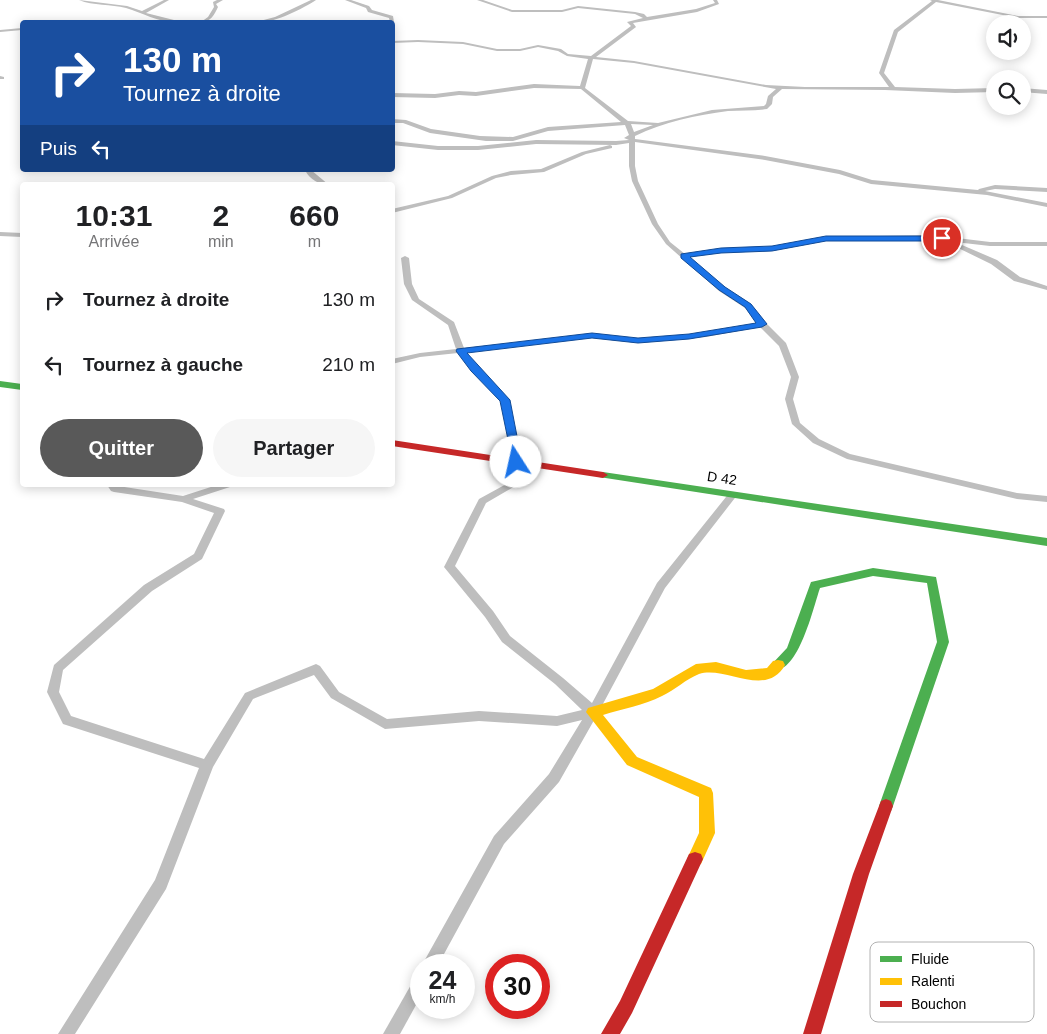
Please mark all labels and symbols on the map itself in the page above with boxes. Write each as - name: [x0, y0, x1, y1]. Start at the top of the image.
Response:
- pin: [921, 217, 963, 259]
- position arrow: [489, 435, 541, 487]
- street label: D 42: [706, 468, 738, 488]
- legend: [870, 942, 1034, 1022]
- text: Fluide: [911, 951, 949, 967]
- speed limit sign: 30: [485, 954, 550, 1019]
- text: Ralenti: [911, 973, 955, 989]
- text: Bouchon: [911, 996, 966, 1012]

